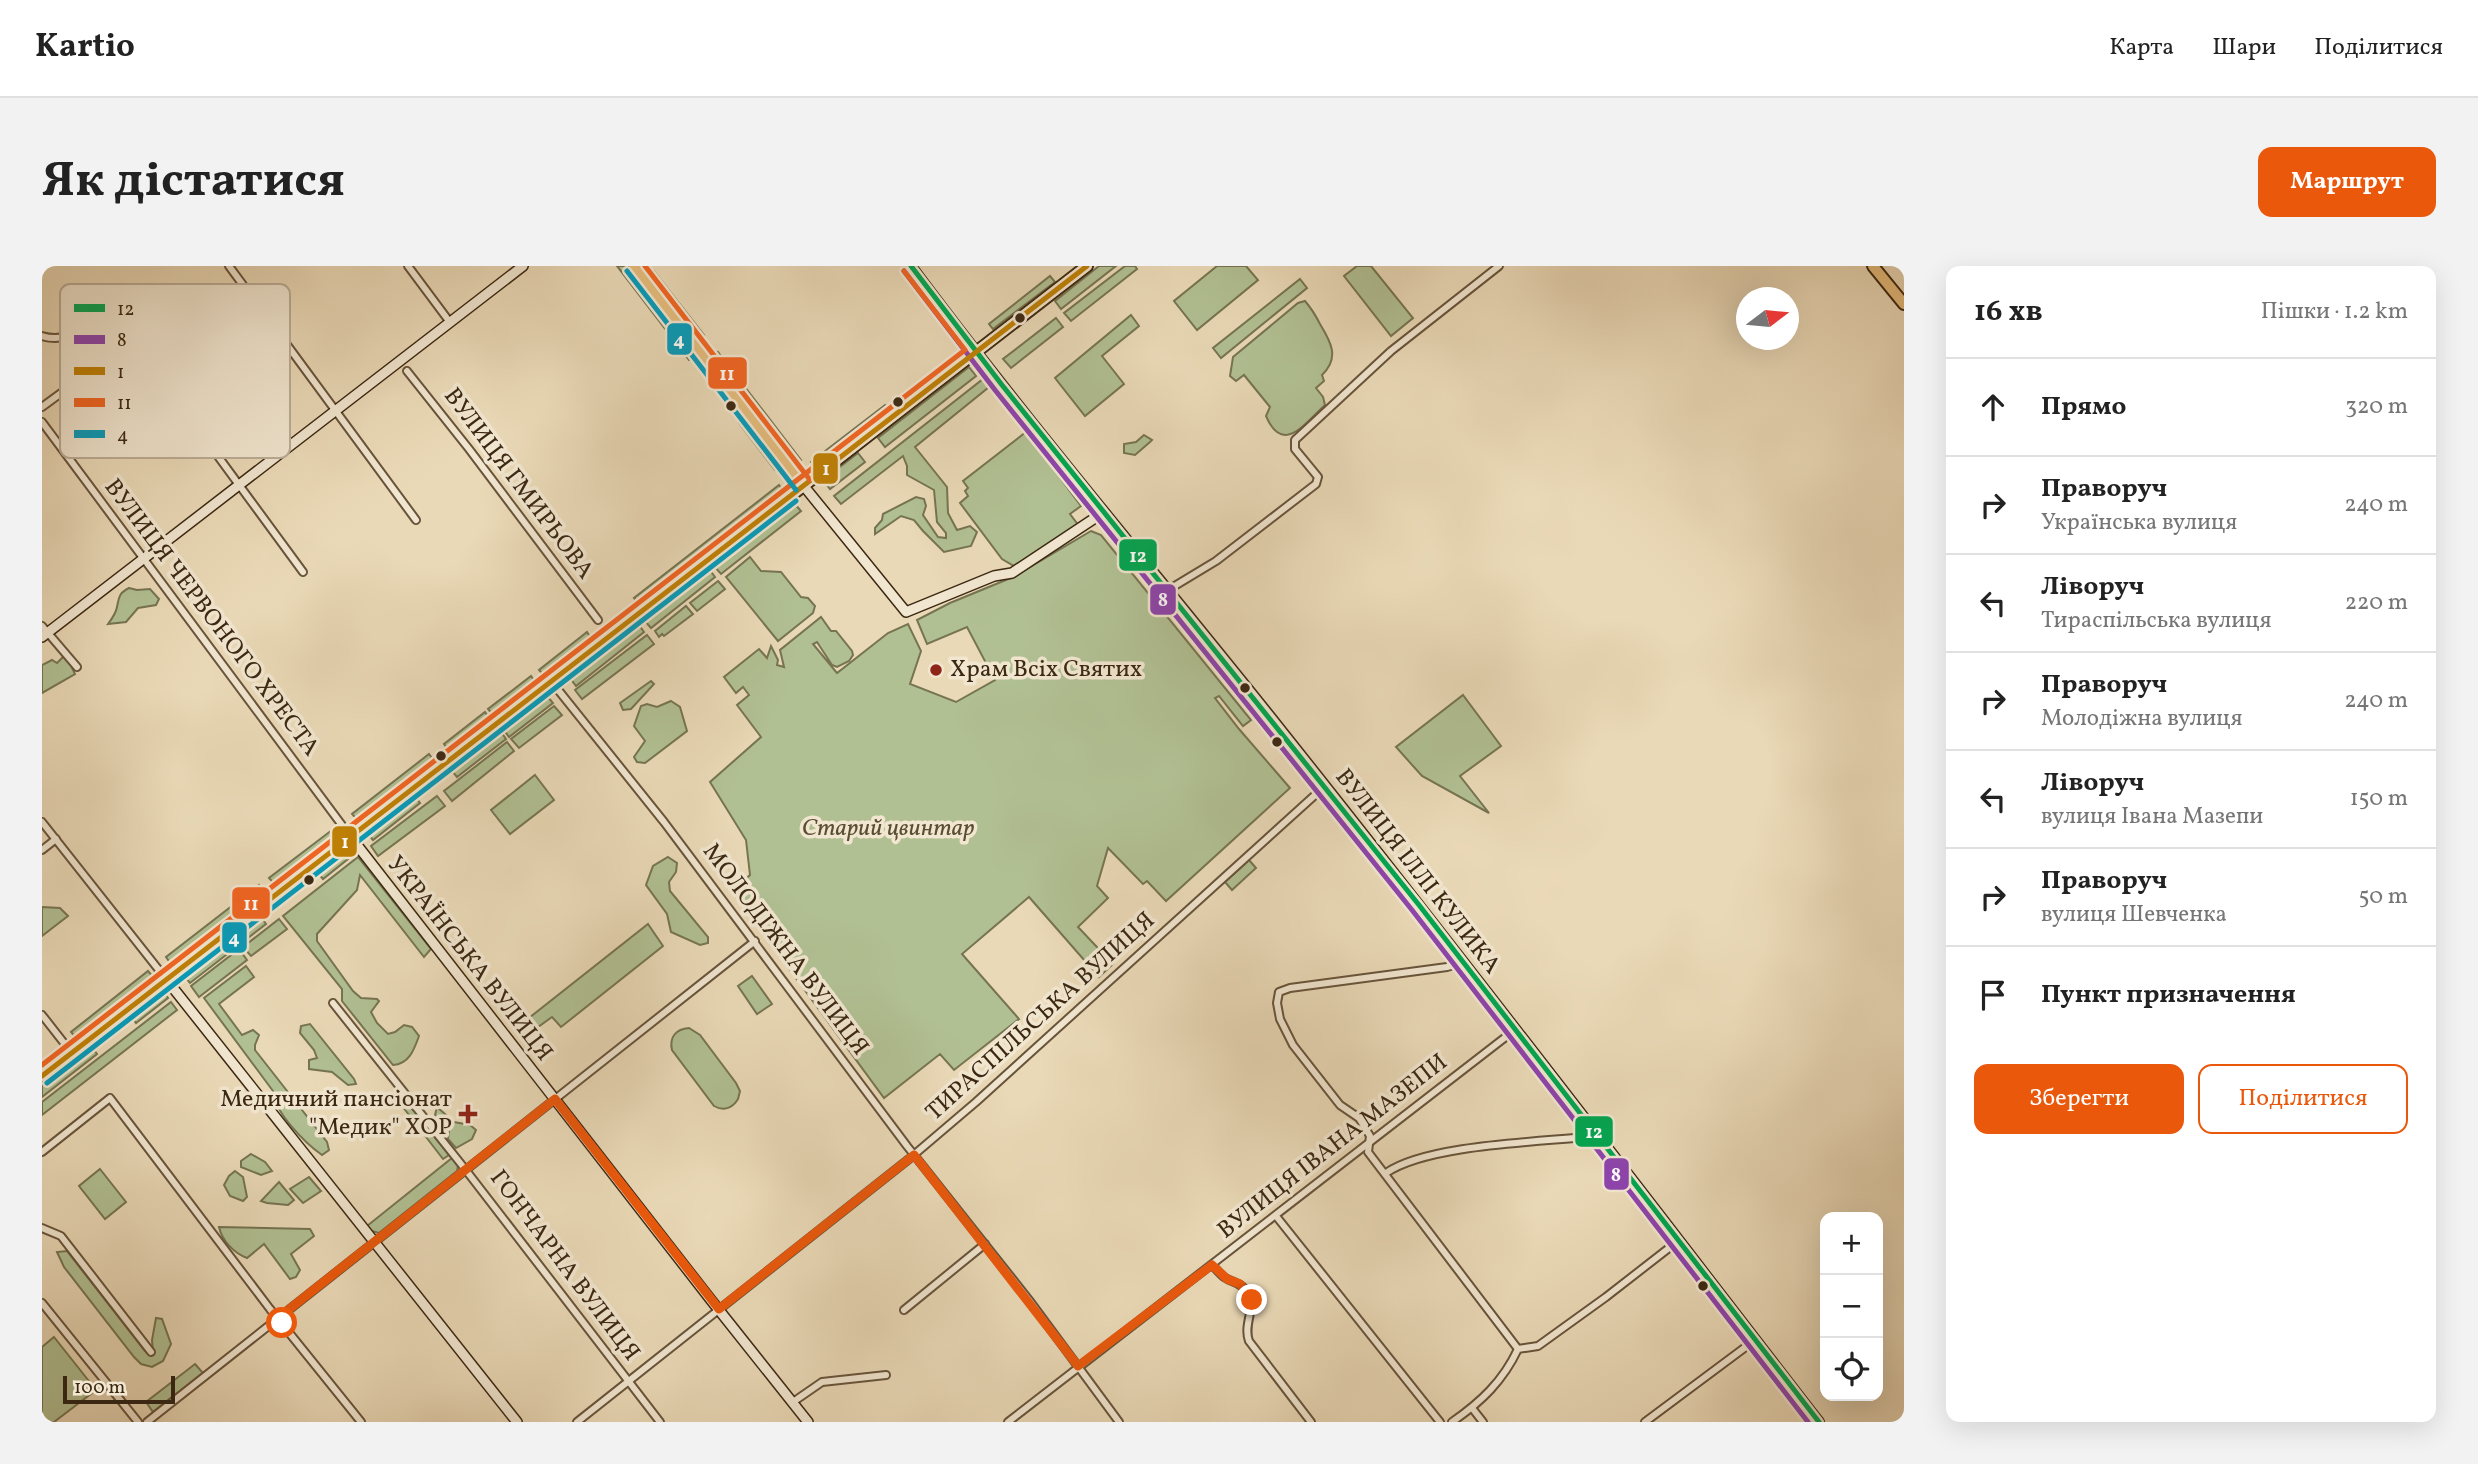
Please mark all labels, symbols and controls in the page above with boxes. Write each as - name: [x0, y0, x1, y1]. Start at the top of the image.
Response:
- text: Kartio: [35, 25, 135, 71]
- text: Карта: [2109, 31, 2174, 65]
- text: Шари: [2212, 31, 2276, 65]
- text: Поділитися: [2314, 31, 2443, 65]
- button: Маршрут: [2258, 147, 2436, 217]
- text: Як дістатися: [42, 148, 345, 217]
- legend: [60, 284, 290, 458]
- north arrow: [1736, 287, 1799, 350]
- text: 16 хв: [1974, 291, 2043, 333]
- text: Пішки · 1.2 km: [2261, 296, 2408, 328]
- text: 12: [117, 297, 135, 323]
- unlabelled marker: [1013, 311, 1027, 325]
- line badge: 4: [666, 322, 693, 356]
- text: 8: [117, 328, 127, 354]
- text: 4: [673, 328, 685, 354]
- line badge: 11: [707, 356, 748, 390]
- text: 1: [117, 360, 124, 386]
- text: 11: [719, 362, 735, 388]
- street label: ВУЛИЦЯ ГМИРЬОВА: [435, 381, 601, 587]
- icon: ahead: [1974, 388, 2012, 426]
- text: Прямо: [2041, 389, 2126, 425]
- text: 11: [117, 391, 132, 417]
- text: 320 m: [2345, 391, 2408, 423]
- unlabelled marker: [891, 395, 905, 409]
- unlabelled marker: [724, 399, 738, 413]
- text: 4: [117, 423, 128, 449]
- line badge: 1: [812, 452, 839, 485]
- text: 1: [822, 457, 830, 483]
- text: Праворуч: [2041, 471, 2167, 507]
- street label: ВУЛИЦЯ ЧЕРВОНОГО ХРЕСТА: [95, 472, 327, 764]
- icon: right: [1974, 486, 2012, 524]
- text: 240 m: [2344, 489, 2408, 521]
- text: Українська вулиця: [2041, 507, 2237, 539]
- line badge: 12: [1118, 538, 1158, 572]
- text: 12: [1129, 544, 1147, 570]
- text: Ліворуч: [2041, 569, 2144, 605]
- line badge: 8: [1149, 583, 1177, 616]
- icon: left: [1974, 584, 2012, 622]
- text: 220 m: [2345, 587, 2408, 619]
- text: 8: [1158, 588, 1168, 614]
- text: Тираспільська вулиця: [2041, 605, 2272, 637]
- place label: Храм Всіх Святих: [950, 653, 1142, 687]
- marker: Храм Всіх Святих: [928, 662, 944, 678]
- text: Праворуч: [2041, 667, 2167, 703]
- unlabelled marker: [1238, 681, 1252, 695]
- icon: right: [1974, 682, 2012, 720]
- text: 240 m: [2344, 685, 2408, 717]
- text: Молодіжна вулиця: [2041, 703, 2243, 735]
- unlabelled marker: [1270, 735, 1284, 749]
- unlabelled marker: [434, 749, 448, 763]
- street label: ВУЛИЦЯ ІЛЛІ КУЛИКА: [1326, 762, 1508, 982]
- text: Ліворуч: [2041, 765, 2144, 801]
- icon: left: [1974, 780, 2012, 818]
- text: 150 m: [2350, 783, 2408, 815]
- text: вулиця Івана Мазепи: [2041, 801, 2263, 833]
- park label: Старий цвинтар: [802, 812, 974, 846]
- line badge: 1: [331, 825, 358, 858]
- text: 1: [341, 830, 349, 856]
- street label: МОЛОДІЖНА ВУЛИЦЯ: [694, 837, 876, 1063]
- street label: УКРАЇНСЬКА ВУЛИЦЯ: [378, 849, 560, 1069]
- text: Праворуч: [2041, 863, 2167, 899]
- unlabelled marker: [302, 873, 316, 887]
- icon: right: [1974, 878, 2012, 916]
- text: 50 m: [2359, 881, 2408, 913]
- line badge: 11: [231, 886, 271, 920]
- text: 11: [243, 892, 259, 918]
- text: вулиця Шевченка: [2041, 899, 2227, 931]
- street label: ТИРАСПІЛЬСЬКА ВУЛИЦЯ: [919, 905, 1163, 1129]
- line badge: 4: [221, 921, 248, 954]
- text: 4: [228, 926, 240, 952]
- icon: arrive: [1974, 976, 2012, 1014]
- text: Пункт призначення: [2041, 977, 2296, 1013]
- street label: ВУЛИЦЯ ІВАНА МАЗЕПИ: [1211, 1046, 1455, 1248]
- button: Зберегти: [1974, 1064, 2184, 1134]
- button: Поділитися: [2198, 1064, 2408, 1134]
- place label: Медичний пансіонат "Медик" ХОР: [220, 1083, 452, 1145]
- marker: Медичний пансіонат "Медик" ХОР: [458, 1104, 478, 1124]
- line badge: 12: [1574, 1115, 1614, 1148]
- text: 12: [1585, 1120, 1603, 1146]
- line badge: 8: [1603, 1157, 1630, 1191]
- street label: ГОНЧАРНА ВУЛИЦЯ: [481, 1163, 647, 1369]
- text: 8: [1611, 1163, 1621, 1189]
- map controls: [1820, 1212, 1883, 1401]
- button: +: [1820, 1212, 1883, 1275]
- button: −: [1820, 1275, 1883, 1338]
- unlabelled marker: [1696, 1279, 1710, 1293]
- route end: [1236, 1284, 1267, 1315]
- route start: [266, 1307, 297, 1338]
- button: locate: [1820, 1338, 1883, 1401]
- scale bar: [63, 1373, 175, 1405]
- text: 100 m: [74, 1375, 125, 1401]

